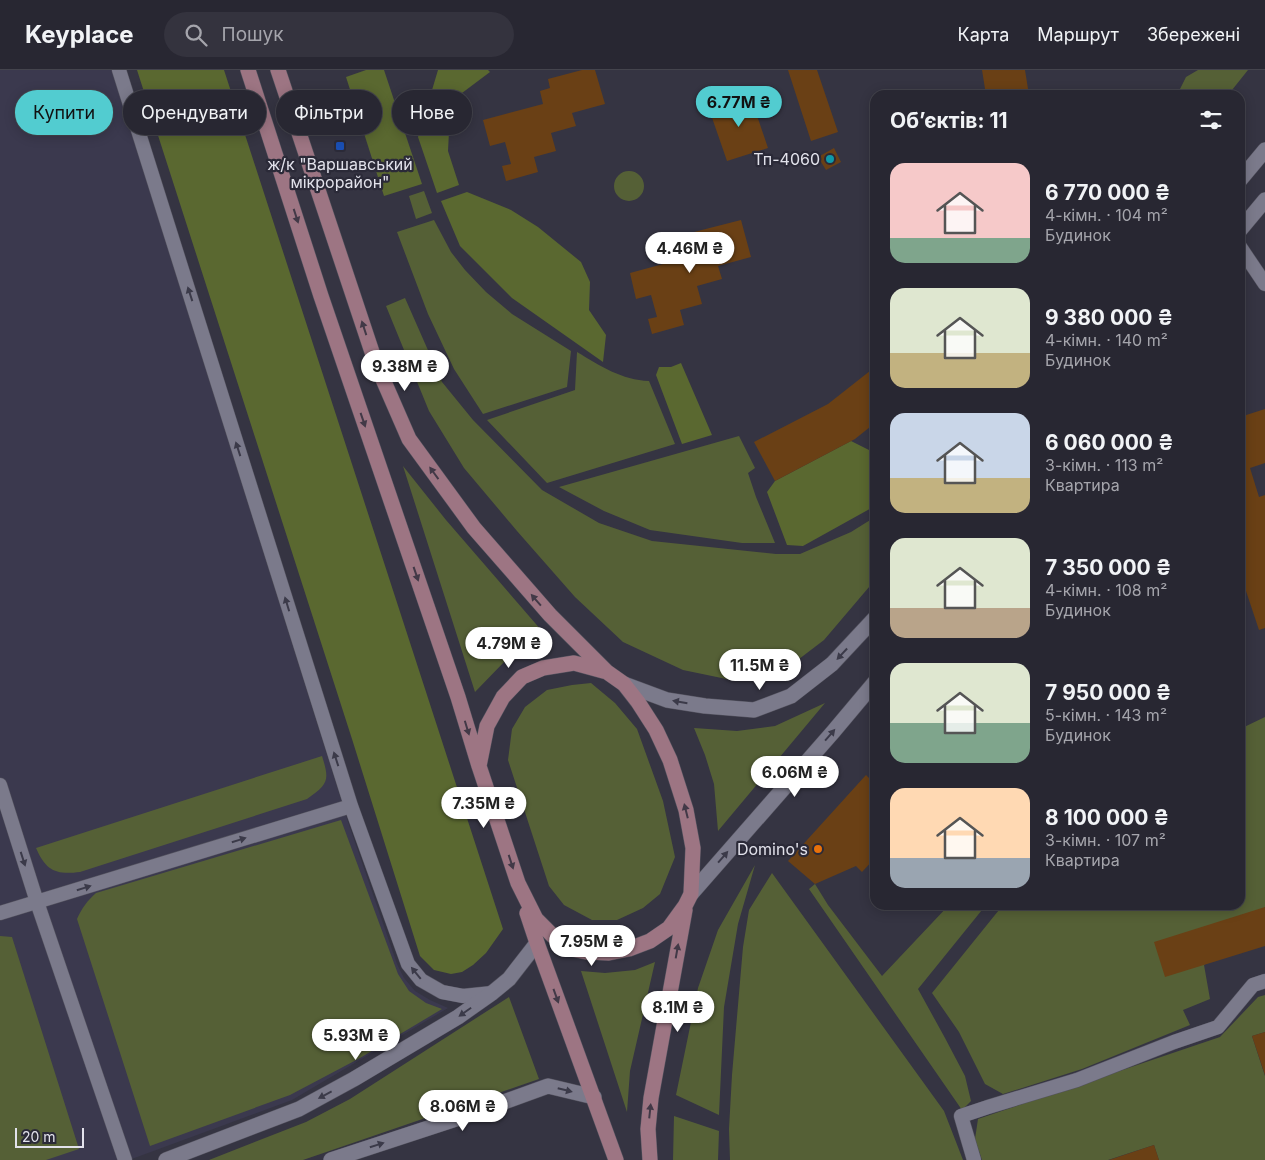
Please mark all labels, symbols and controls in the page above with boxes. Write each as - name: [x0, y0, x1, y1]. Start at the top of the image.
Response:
- search box: [164, 12, 514, 57]
- text: Keyplace: [25, 20, 134, 49]
- icon: search: [182, 21, 210, 49]
- text: Пошук: [222, 23, 283, 46]
- text: Карта: [958, 24, 1009, 45]
- text: Маршрут: [1037, 24, 1119, 45]
- text: Збережені: [1147, 24, 1240, 45]
- pin: 6.77M ₴: [693, 85, 785, 128]
- chip: Купити: [15, 90, 113, 135]
- chip: Орендувати: [123, 90, 266, 135]
- chip: Фільтри: [276, 90, 382, 135]
- chip: Нове: [392, 90, 472, 135]
- text: 6.77M ₴: [707, 92, 771, 112]
- icon: filters: [1197, 106, 1225, 134]
- text: Об’єктів: 11: [890, 108, 1008, 133]
- marker: ж/к "Варшавський мікрорайон": [334, 140, 346, 152]
- place label: Тп-4060: [753, 149, 820, 169]
- marker: Тп-4060: [824, 153, 836, 165]
- place label: ж/к "Варшавський мікрорайон": [267, 154, 413, 192]
- text: 6 770 000 ₴: [1045, 180, 1170, 205]
- icon: home: [930, 183, 990, 243]
- text: 4-кімн. · 104 m²: [1045, 205, 1168, 225]
- one-way arrow: [292, 209, 300, 224]
- text: Будинок: [1045, 225, 1111, 245]
- pin: 4.46M ₴: [644, 232, 736, 274]
- text: 4.46M ₴: [656, 238, 724, 258]
- one-way arrow: [185, 287, 193, 302]
- text: 9 380 000 ₴: [1045, 305, 1173, 330]
- icon: home: [930, 308, 990, 368]
- one-way arrow: [359, 321, 367, 336]
- text: 4-кімн. · 140 m²: [1045, 330, 1168, 350]
- pin: 9.38M ₴: [359, 350, 451, 392]
- text: Будинок: [1045, 350, 1111, 370]
- text: 9.38M ₴: [372, 356, 438, 376]
- one-way arrow: [359, 413, 367, 428]
- text: 6 060 000 ₴: [1045, 430, 1174, 455]
- icon: home: [930, 433, 990, 493]
- one-way arrow: [234, 442, 242, 457]
- text: 3-кімн. · 113 m²: [1045, 455, 1163, 475]
- one-way arrow: [430, 467, 440, 480]
- text: Квартира: [1045, 475, 1120, 495]
- text: 7 350 000 ₴: [1045, 555, 1171, 580]
- icon: home: [930, 558, 990, 618]
- one-way arrow: [412, 567, 420, 582]
- text: 4-кімн. · 108 m²: [1045, 580, 1167, 600]
- one-way arrow: [531, 593, 542, 606]
- one-way arrow: [283, 597, 291, 612]
- text: Будинок: [1045, 600, 1111, 620]
- pin: 4.79M ₴: [463, 626, 555, 669]
- text: 4.79M ₴: [476, 633, 542, 653]
- one-way arrow: [836, 647, 848, 659]
- pin: 11.5M ₴: [714, 648, 806, 691]
- text: 11.5M ₴: [730, 655, 790, 675]
- text: 7 950 000 ₴: [1045, 680, 1171, 705]
- icon: home: [930, 683, 990, 743]
- one-way arrow: [672, 697, 688, 705]
- text: 5-кімн. · 143 m²: [1045, 705, 1167, 725]
- one-way arrow: [464, 721, 472, 736]
- text: Будинок: [1045, 725, 1111, 745]
- one-way arrow: [824, 730, 836, 742]
- one-way arrow: [332, 752, 339, 767]
- pin: 6.06M ₴: [749, 756, 841, 798]
- text: 6.06M ₴: [762, 762, 828, 782]
- pin: 7.35M ₴: [438, 786, 530, 829]
- text: 7.35M ₴: [452, 793, 516, 813]
- one-way arrow: [682, 803, 690, 819]
- text: 8 100 000 ₴: [1045, 805, 1169, 830]
- icon: home: [930, 808, 990, 868]
- text: 3-кімн. · 107 m²: [1045, 830, 1166, 850]
- one-way arrow: [232, 836, 247, 844]
- place label: Domino's: [737, 839, 808, 859]
- marker: Domino's: [812, 843, 824, 855]
- text: Квартира: [1045, 850, 1120, 870]
- one-way arrow: [20, 851, 28, 866]
- one-way arrow: [717, 852, 729, 864]
- one-way arrow: [508, 855, 515, 870]
- one-way arrow: [77, 883, 92, 891]
- pin: 7.95M ₴: [546, 924, 638, 967]
- text: 7.95M ₴: [560, 931, 624, 951]
- one-way arrow: [674, 943, 682, 959]
- one-way arrow: [410, 967, 421, 980]
- one-way arrow: [553, 988, 560, 1003]
- pin: 8.1M ₴: [637, 990, 719, 1033]
- text: 8.1M ₴: [652, 997, 704, 1017]
- one-way arrow: [458, 1007, 471, 1017]
- pin: 5.93M ₴: [310, 1018, 402, 1061]
- text: 5.93M ₴: [323, 1025, 389, 1045]
- one-way arrow: [557, 1086, 572, 1094]
- pin: 8.06M ₴: [417, 1090, 509, 1132]
- one-way arrow: [318, 1091, 332, 1099]
- text: 8.06M ₴: [430, 1096, 496, 1116]
- one-way arrow: [646, 1103, 654, 1119]
- scale bar: [15, 1125, 84, 1148]
- text: 20 m: [22, 1128, 56, 1145]
- one-way arrow: [370, 1140, 385, 1148]

